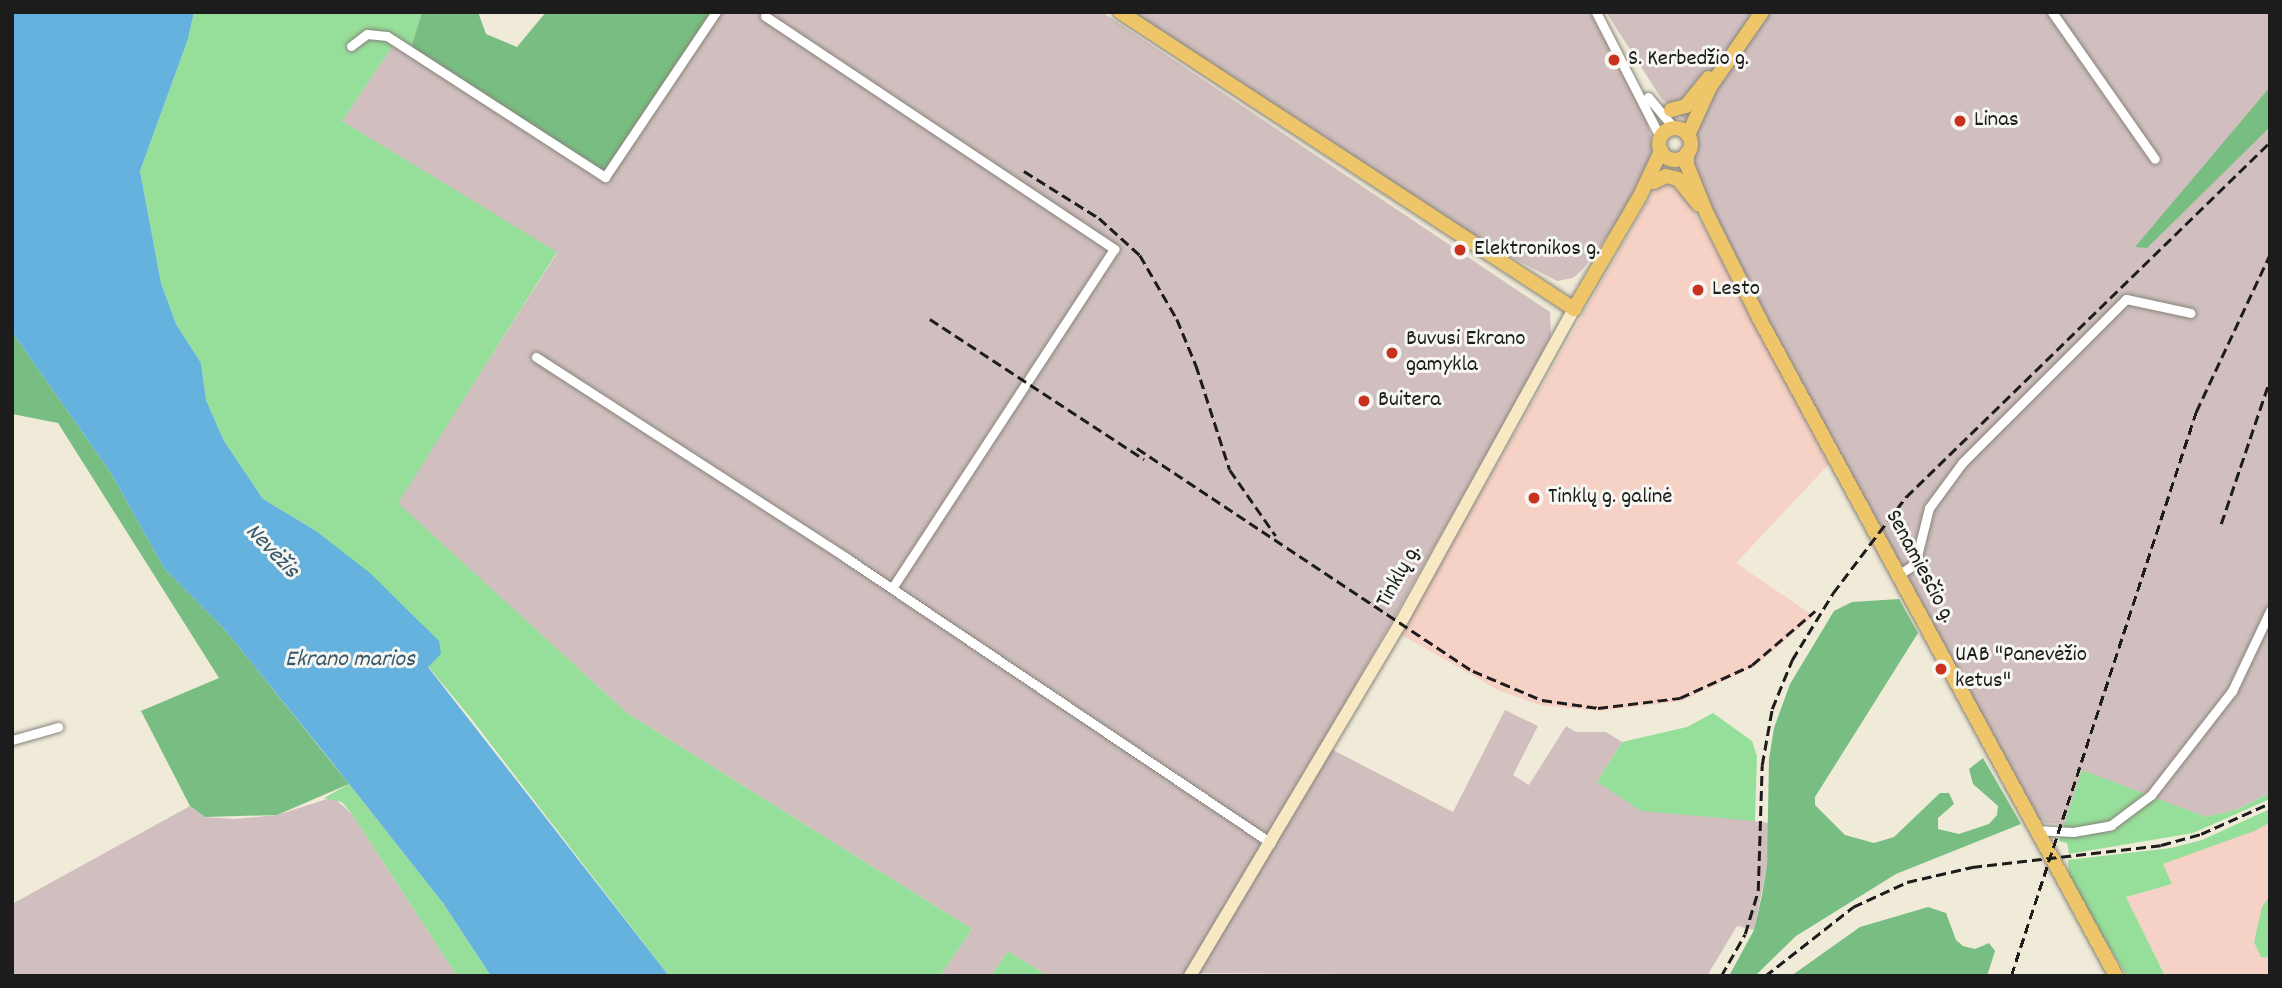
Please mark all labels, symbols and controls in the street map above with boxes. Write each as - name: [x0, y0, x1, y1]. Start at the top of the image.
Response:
- place label: S. Kerbedžio g.: [1628, 46, 1749, 74]
- marker: S. Kerbedžio g.: [1606, 52, 1622, 68]
- place label: Linas: [1974, 107, 2019, 135]
- marker: Linas: [1952, 113, 1968, 129]
- place label: Elektronikos g.: [1474, 236, 1600, 264]
- marker: Elektronikos g.: [1452, 242, 1468, 258]
- place label: Lesto: [1712, 276, 1760, 304]
- marker: Lesto: [1690, 282, 1706, 298]
- place label: Buvusi Ekrano gamykla: [1406, 326, 1526, 380]
- marker: Buvusi Ekrano gamykla: [1384, 345, 1400, 361]
- place label: Buitera: [1378, 387, 1441, 415]
- marker: Buitera: [1356, 393, 1372, 409]
- place label: Tinklų g. galinė: [1548, 484, 1672, 512]
- marker: Tinklų g. galinė: [1526, 490, 1542, 506]
- street label: Senamiesčio g.: [1878, 506, 1960, 628]
- water label: Nevėžis: [238, 518, 304, 586]
- street label: Tinklų g.: [1371, 541, 1429, 613]
- place label: UAB "Panevėžio ketus": [1955, 642, 2087, 696]
- water label: Ekrano marios: [285, 647, 415, 675]
- marker: UAB "Panevėžio ketus": [1933, 661, 1949, 677]

